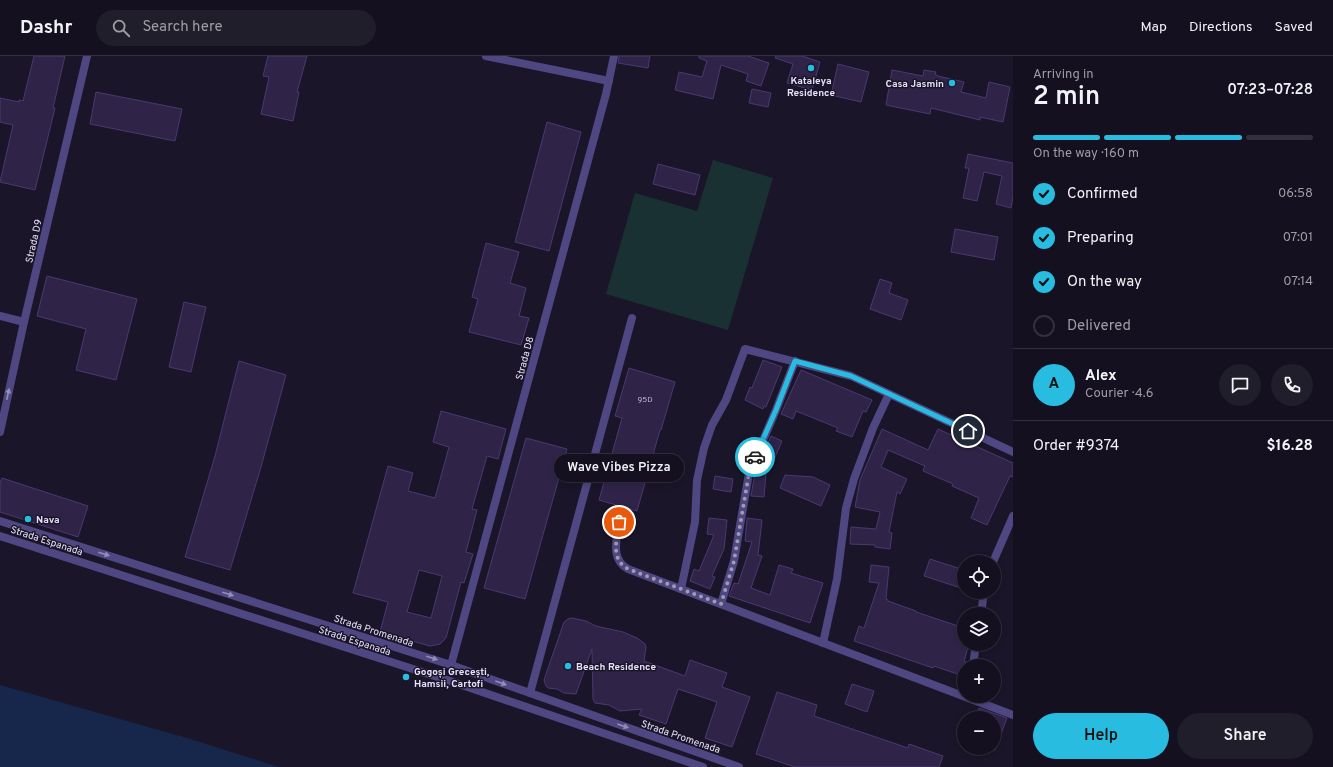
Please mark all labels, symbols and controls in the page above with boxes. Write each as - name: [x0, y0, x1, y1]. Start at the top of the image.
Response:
- search box: [96, 10, 376, 46]
- text: Dashr: [20, 16, 72, 40]
- icon: search: [110, 17, 132, 39]
- text: Search here: [142, 18, 223, 37]
- text: Map: [1141, 19, 1167, 36]
- text: Directions: [1189, 19, 1253, 36]
- text: Saved: [1275, 19, 1313, 36]
- marker: Kataleya Residence: [806, 63, 816, 73]
- text: Arriving in: [1033, 67, 1094, 83]
- place label: Kataleya Residence: [787, 75, 835, 100]
- place label: Casa Jasmin: [886, 78, 944, 91]
- marker: Casa Jasmin: [947, 78, 957, 88]
- text: 2 min: [1033, 81, 1100, 114]
- text: 07:23–07:28: [1227, 81, 1313, 100]
- text: On the way · 160 m: [1033, 146, 1139, 162]
- icon: check: [1033, 183, 1055, 205]
- text: Confirmed: [1067, 185, 1138, 204]
- text: 06:58: [1278, 186, 1313, 202]
- street label: Strada D9: [23, 218, 46, 264]
- icon: check: [1033, 227, 1055, 249]
- text: Preparing: [1067, 229, 1134, 248]
- text: 07:01: [1283, 230, 1313, 246]
- icon: check: [1033, 271, 1055, 293]
- text: On the way: [1067, 273, 1142, 292]
- text: 07:14: [1283, 274, 1313, 290]
- text: Delivered: [1067, 317, 1131, 336]
- street label: Strada D8: [513, 335, 537, 382]
- button: chat: [1219, 364, 1261, 406]
- button: phone: [1271, 364, 1313, 406]
- text: Alex: [1085, 367, 1117, 386]
- text: A: [1049, 375, 1059, 394]
- text: Courier · 4.6: [1085, 386, 1153, 402]
- one-way arrow: [6, 387, 12, 400]
- house number: 95D: [637, 395, 653, 405]
- pin: [951, 414, 985, 448]
- icon: home: [957, 420, 979, 442]
- courier: [735, 437, 775, 477]
- text: Order #9374: [1033, 437, 1119, 456]
- text: $16.28: [1266, 437, 1313, 456]
- icon: car: [744, 446, 766, 468]
- callout: Wave Vibes Pizza: [554, 454, 684, 482]
- text: Wave Vibes Pizza: [567, 460, 671, 476]
- pin: [602, 505, 636, 539]
- icon: bag: [608, 511, 630, 533]
- marker: Nava: [23, 514, 33, 524]
- place label: Nava: [36, 514, 60, 527]
- street label: Strada Espanada: [9, 524, 84, 559]
- one-way arrow: [98, 551, 110, 557]
- map controls: [957, 555, 1001, 755]
- button: locate: [957, 555, 1001, 599]
- one-way arrow: [222, 591, 234, 597]
- button: layers: [957, 607, 1001, 651]
- street label: Strada Promenada: [332, 612, 415, 650]
- street label: Strada Espanada: [317, 624, 392, 659]
- one-way arrow: [426, 656, 438, 662]
- button: +: [957, 659, 1001, 703]
- marker: Beach Residence: [563, 661, 573, 671]
- place label: Beach Residence: [576, 661, 656, 674]
- place label: Gogoși Grecești, Hamsii, Cartofi: [414, 666, 490, 691]
- marker: Gogoși Grecești, Hamsii, Cartofi: [401, 672, 411, 682]
- one-way arrow: [495, 680, 507, 686]
- button: −: [957, 711, 1001, 755]
- button: Help: [1033, 713, 1169, 759]
- button: Share: [1177, 713, 1313, 759]
- street label: Strada Promenada: [639, 718, 722, 757]
- one-way arrow: [617, 724, 629, 730]

